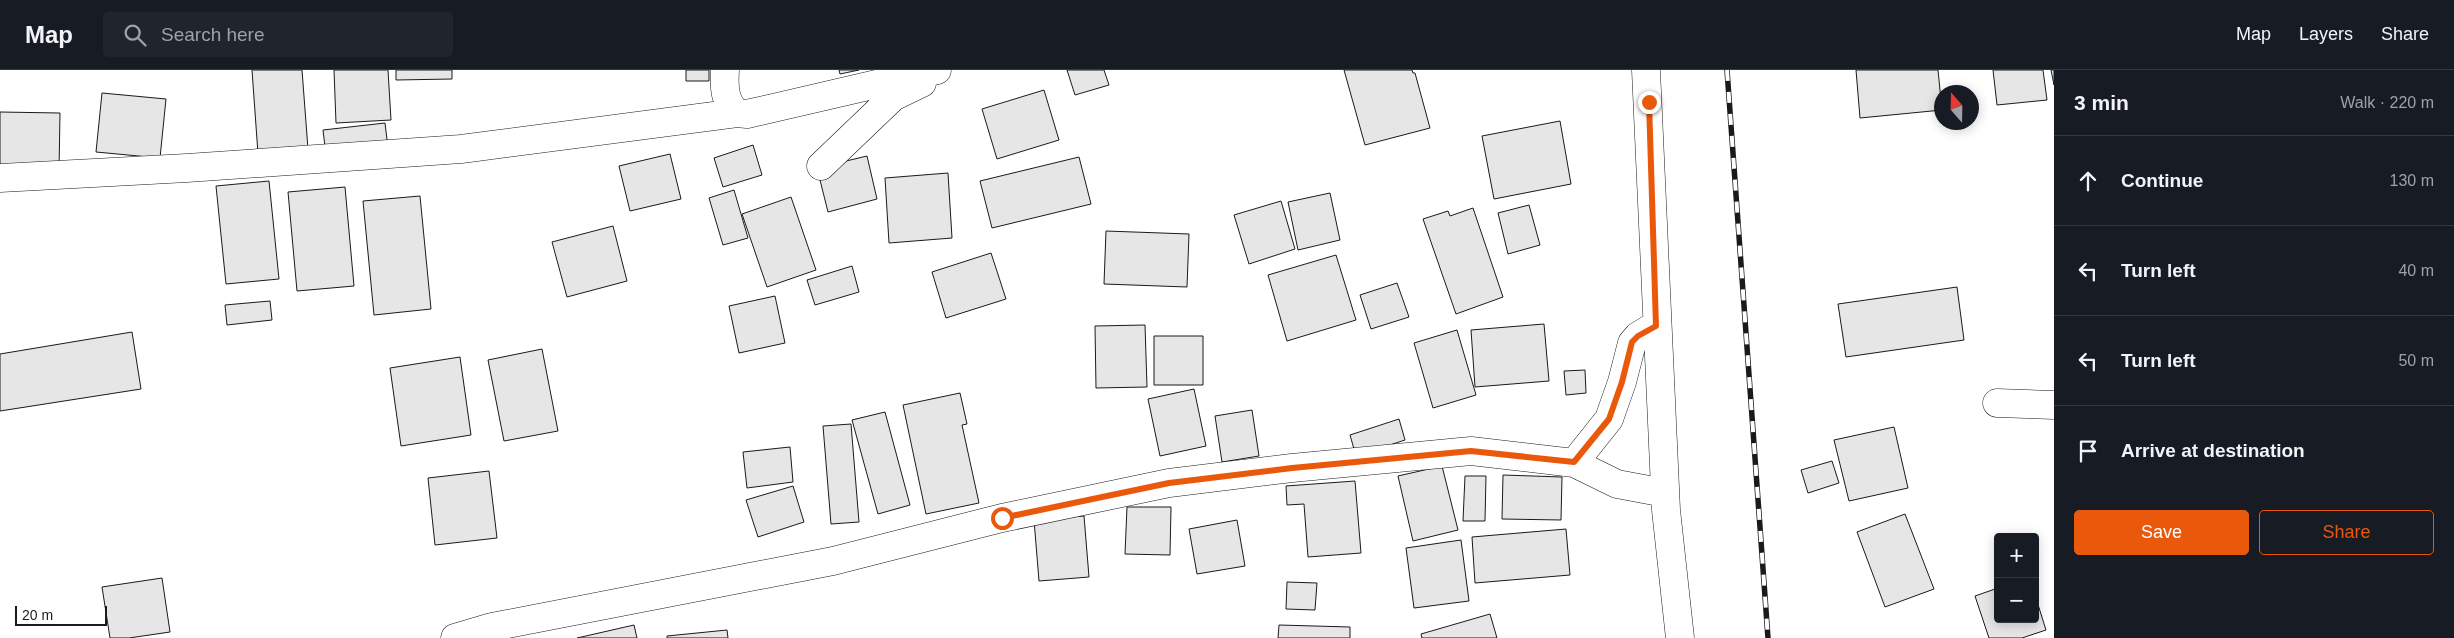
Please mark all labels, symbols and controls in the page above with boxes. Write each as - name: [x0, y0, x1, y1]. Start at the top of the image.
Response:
- search box: [103, 12, 453, 57]
- text: Map: [25, 21, 73, 48]
- icon: search: [121, 21, 149, 49]
- text: Search here: [161, 24, 265, 45]
- text: Map: [2236, 24, 2271, 44]
- text: Layers: [2299, 24, 2353, 44]
- text: Share: [2381, 24, 2429, 44]
- north arrow: [1934, 85, 1979, 130]
- route end: [1638, 91, 1661, 114]
- text: 3 min: [2074, 91, 2129, 114]
- text: Walk · 220 m: [2340, 94, 2434, 111]
- icon: ahead: [2074, 167, 2102, 195]
- text: Continue: [2121, 170, 2203, 191]
- text: 130 m: [2390, 172, 2434, 189]
- icon: left: [2074, 257, 2102, 285]
- text: Turn left: [2121, 260, 2196, 281]
- text: 40 m: [2398, 262, 2434, 279]
- icon: left: [2074, 347, 2102, 375]
- text: Turn left: [2121, 350, 2196, 371]
- text: 50 m: [2398, 352, 2434, 369]
- icon: arrive: [2074, 437, 2102, 465]
- text: Arrive at destination: [2121, 440, 2305, 461]
- route start: [991, 507, 1014, 530]
- button: Save: [2074, 510, 2249, 555]
- button: Share: [2259, 510, 2434, 555]
- map controls: [1994, 533, 2039, 623]
- button: +: [1994, 533, 2039, 578]
- button: −: [1994, 578, 2039, 623]
- scale bar: [15, 603, 108, 626]
- text: 20 m: [22, 607, 53, 623]

